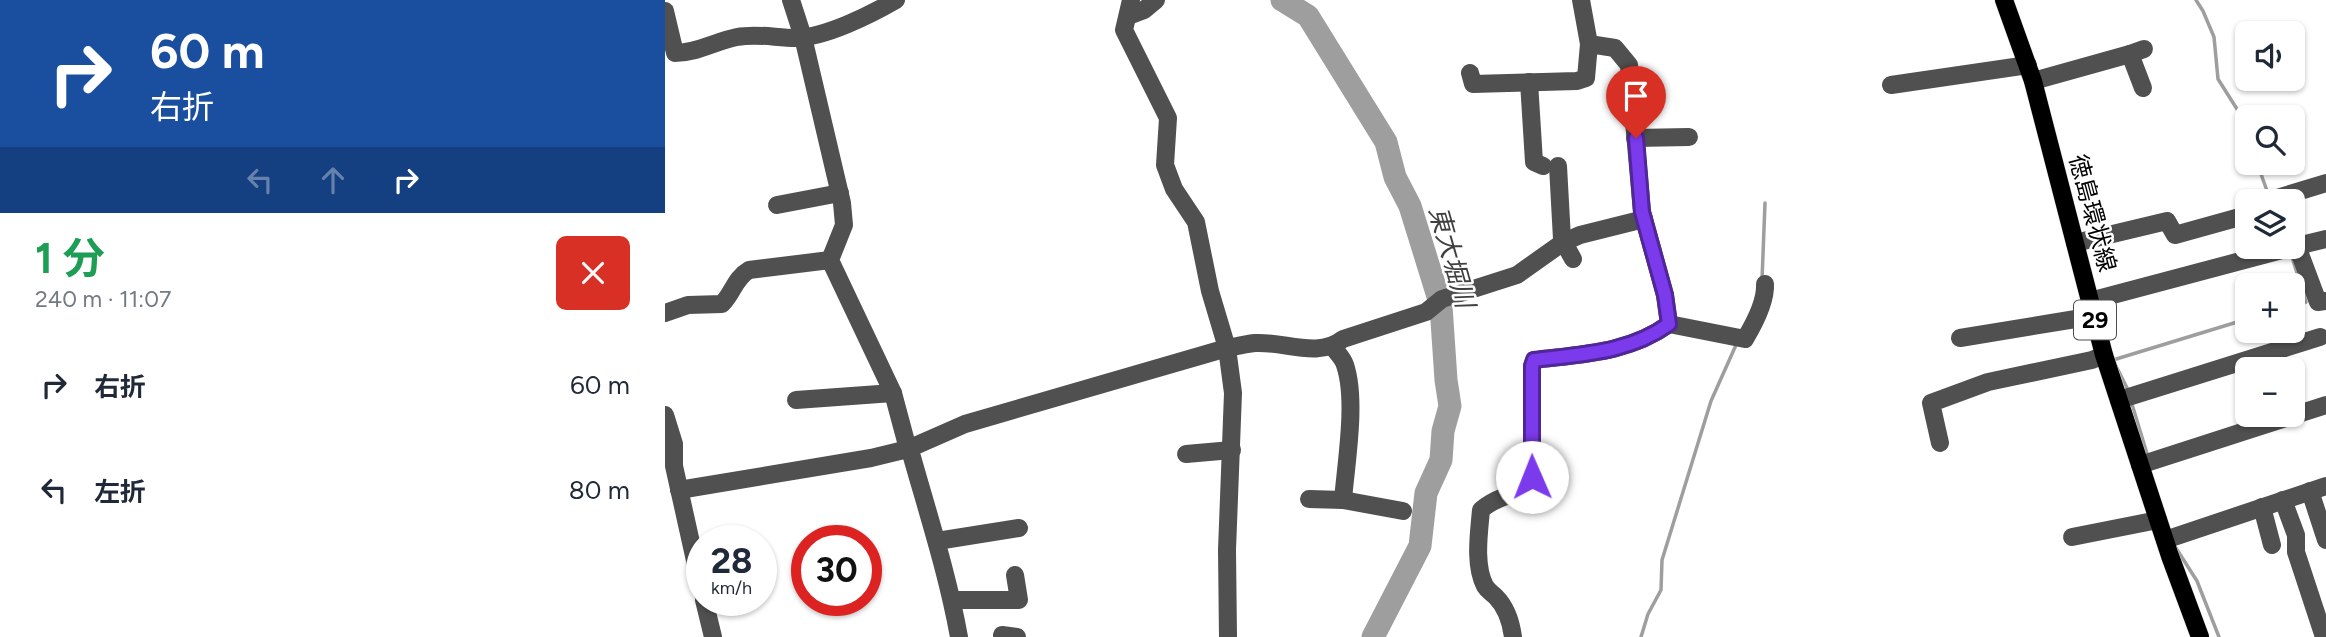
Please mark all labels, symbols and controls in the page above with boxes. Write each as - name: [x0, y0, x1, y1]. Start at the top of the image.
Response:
- text: 60 m: [150, 21, 265, 80]
- map controls: [2235, 21, 2305, 427]
- button: sound: [2235, 21, 2305, 91]
- icon: right: [35, 28, 126, 119]
- pin: [1606, 66, 1666, 138]
- icon: arrive: [1617, 77, 1655, 115]
- text: 右折: [150, 88, 214, 126]
- button: search: [2235, 105, 2305, 175]
- street label: 徳島環状線: [2063, 151, 2123, 275]
- icon: left: [241, 161, 279, 199]
- icon: ahead: [314, 161, 352, 199]
- icon: right: [387, 161, 425, 199]
- button: layers: [2235, 189, 2305, 259]
- water label: 東大堀川: [1422, 203, 1483, 314]
- text: 1 分: [35, 233, 105, 284]
- button: close: [556, 236, 630, 310]
- button: +: [2235, 273, 2305, 343]
- text: 240 m · 11:07: [35, 285, 171, 313]
- road number: 29: [2074, 300, 2116, 340]
- button: −: [2235, 357, 2305, 427]
- icon: right: [35, 366, 73, 404]
- text: 60 m: [570, 369, 630, 401]
- text: 右折: [94, 371, 146, 403]
- position arrow: [1495, 440, 1569, 514]
- icon: left: [35, 471, 73, 509]
- text: 80 m: [569, 474, 630, 506]
- text: 左折: [94, 476, 146, 508]
- speed limit sign: 30: [791, 525, 882, 616]
- text: 28: [711, 540, 752, 582]
- text: km/h: [711, 577, 752, 599]

